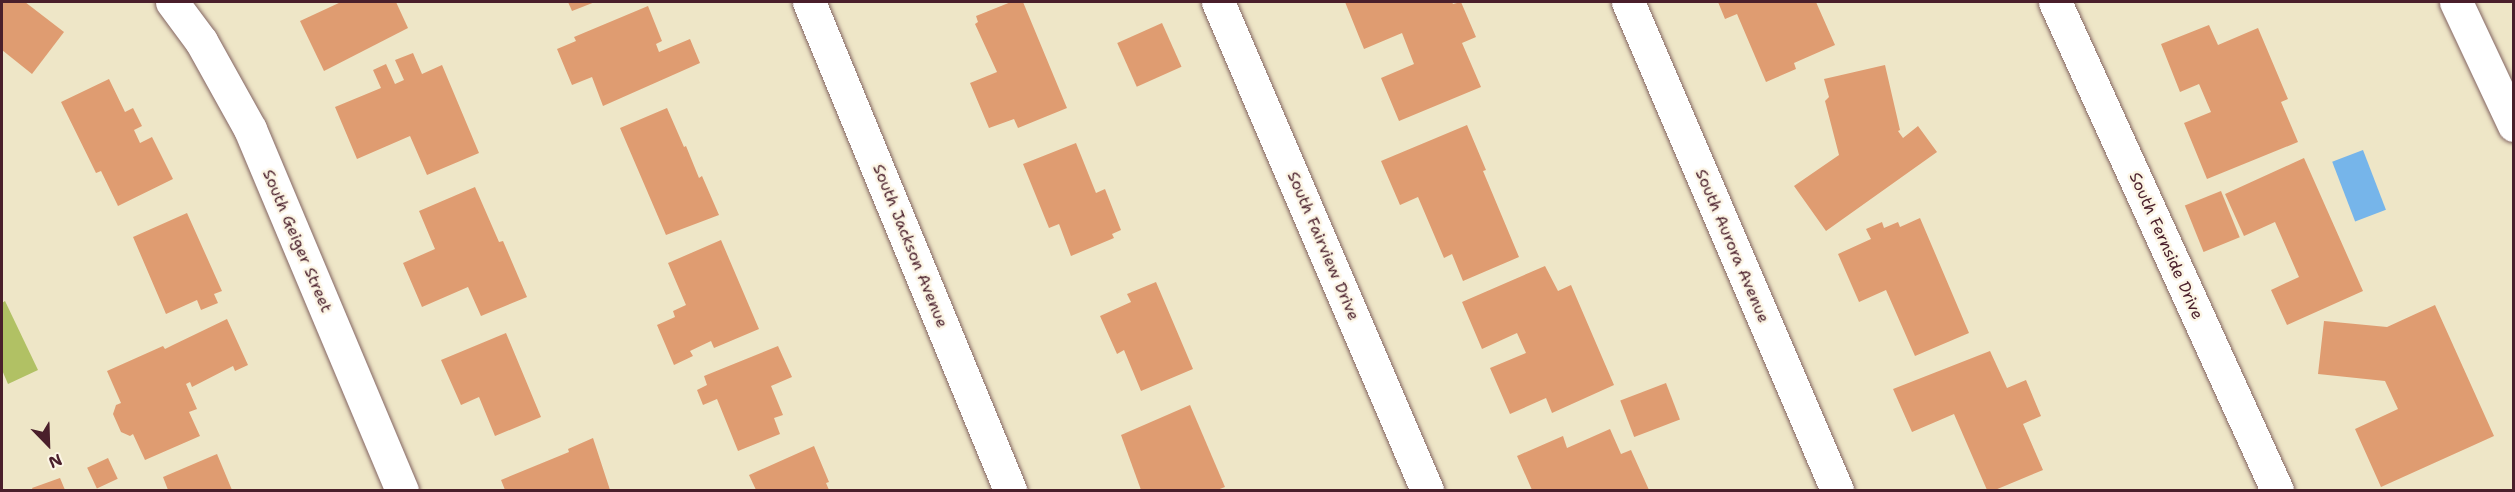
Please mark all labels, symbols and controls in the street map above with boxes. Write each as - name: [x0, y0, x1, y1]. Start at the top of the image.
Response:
- street label: South Jackson Avenue: [868, 161, 952, 331]
- street label: South Aurora Avenue: [1691, 166, 1773, 326]
- street label: South Geiger Street: [258, 167, 336, 315]
- street label: South Fairview Drive: [1283, 169, 1363, 323]
- street label: South Fernside Drive: [2125, 169, 2207, 323]
- north arrow: [18, 414, 78, 474]
- text: N: [45, 449, 65, 473]

